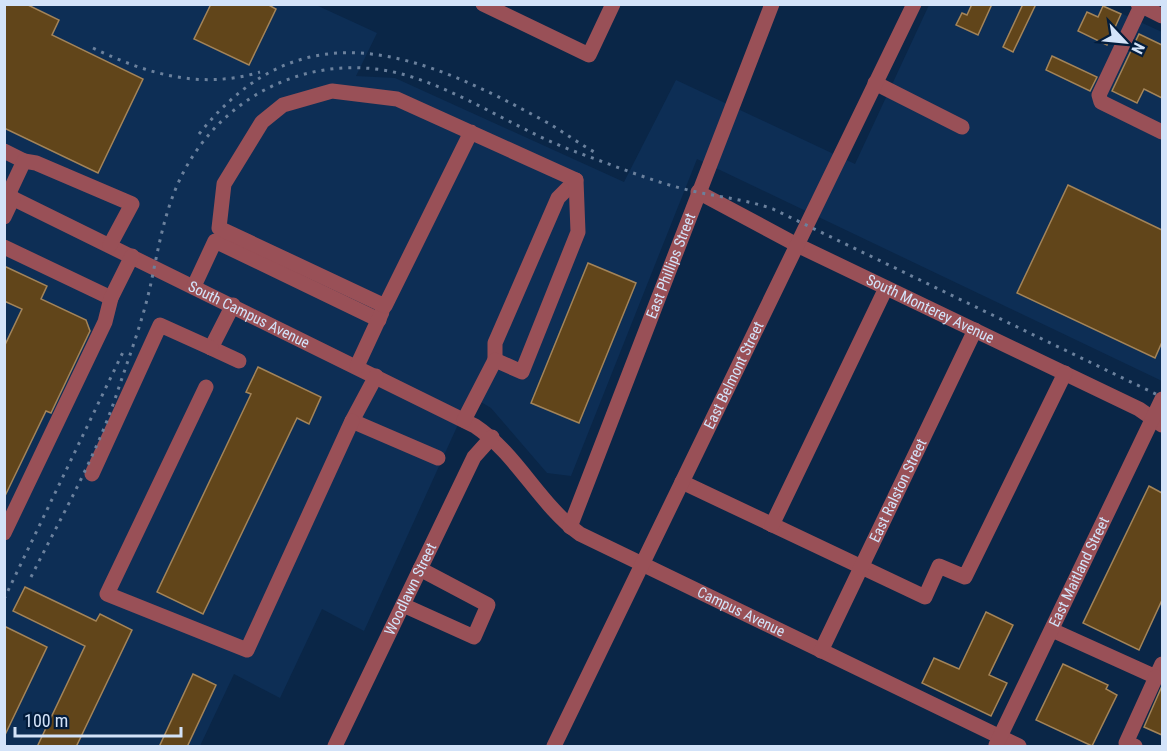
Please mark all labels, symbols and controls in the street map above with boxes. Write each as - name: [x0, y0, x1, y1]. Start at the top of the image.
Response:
- north arrow: [1095, 12, 1155, 72]
- text: N: [1127, 40, 1149, 57]
- street label: East Phillips Street: [642, 210, 699, 321]
- street label: South Monterey Avenue: [863, 271, 997, 347]
- street label: South Campus Avenue: [185, 277, 312, 352]
- street label: East Belmont Street: [700, 319, 768, 432]
- street label: East Ralston Street: [866, 436, 930, 545]
- street label: East Maitland Street: [1045, 514, 1113, 630]
- street label: Woodlawn Street: [381, 540, 440, 638]
- street label: Campus Avenue: [694, 583, 788, 641]
- scale bar: [15, 700, 182, 738]
- text: 100 m: [24, 710, 68, 731]

